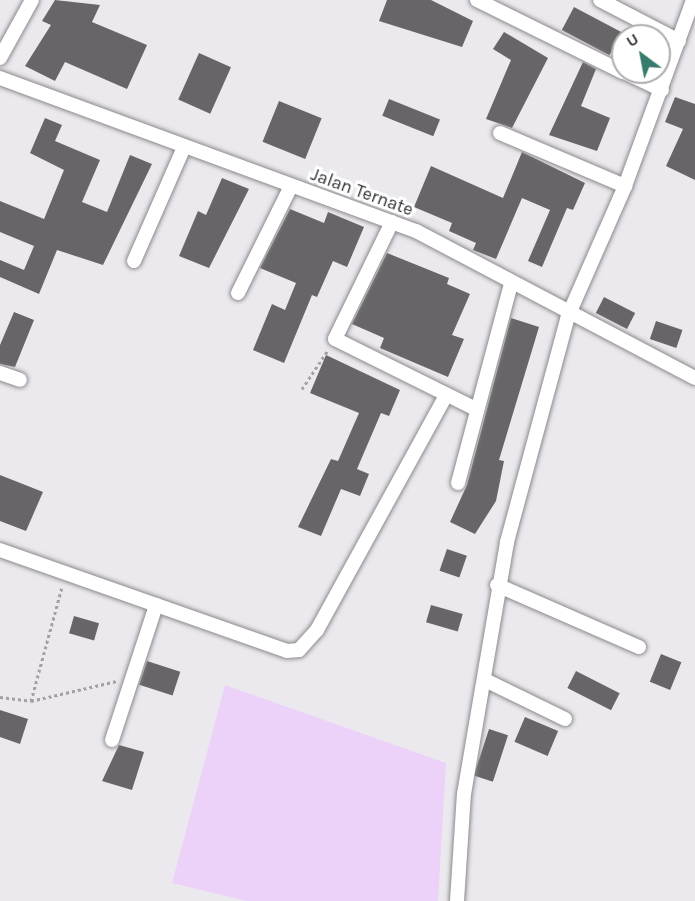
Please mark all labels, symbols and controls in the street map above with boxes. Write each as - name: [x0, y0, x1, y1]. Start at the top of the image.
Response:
- north arrow: [611, 24, 671, 84]
- text: U: [623, 29, 642, 51]
- street label: Jalan Ternate: [308, 163, 416, 221]

